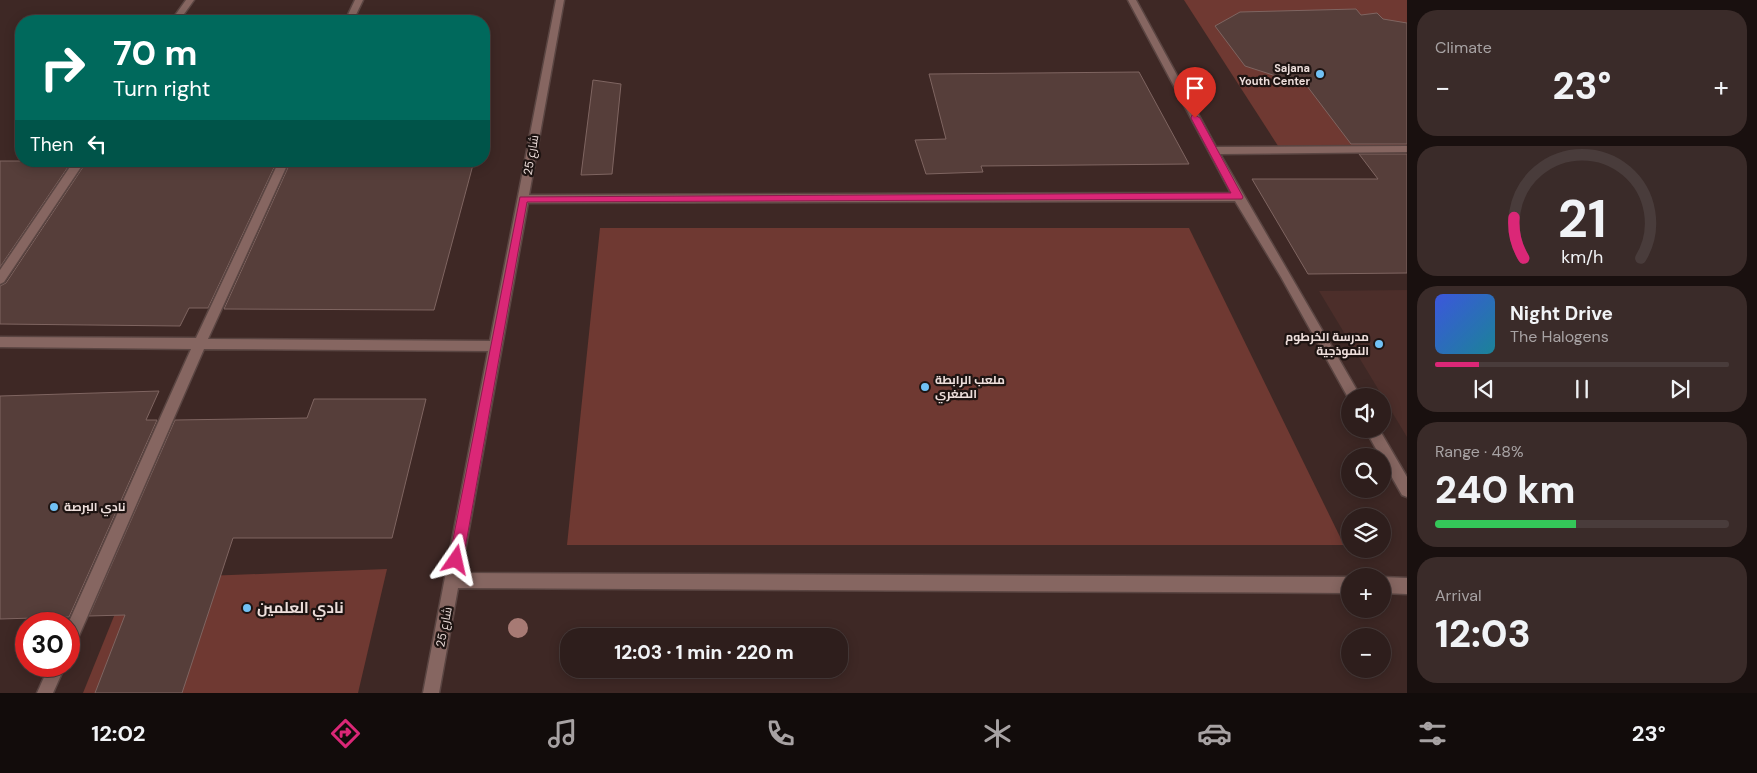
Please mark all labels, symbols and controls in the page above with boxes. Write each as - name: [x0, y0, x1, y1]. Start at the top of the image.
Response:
- text: 70 m: [113, 30, 197, 76]
- icon: right: [30, 35, 95, 100]
- text: Climate: [1435, 37, 1492, 58]
- place label: Sajana Youth Center: [1239, 61, 1310, 88]
- text: 23°: [1553, 61, 1611, 111]
- pin: [1174, 67, 1216, 118]
- marker: Sajana Youth Center: [1314, 68, 1326, 80]
- text: −: [1435, 69, 1450, 106]
- text: +: [1714, 69, 1729, 106]
- text: Turn right: [113, 74, 210, 103]
- icon: arrive: [1181, 74, 1209, 102]
- icon: left: [83, 130, 111, 158]
- text: Then: [30, 132, 73, 157]
- street label: شارع 25: [520, 134, 542, 176]
- text: 21: [1558, 185, 1606, 253]
- text: km/h: [1561, 245, 1603, 269]
- text: Night Drive: [1510, 301, 1613, 326]
- text: The Halogens: [1510, 326, 1609, 347]
- place label: مدرسة الخرطوم النموذجية: [1285, 329, 1369, 359]
- marker: مدرسة الخرطوم النموذجية: [1373, 338, 1385, 350]
- place label: ملعب الرابطة الصغري: [935, 372, 1005, 404]
- icon: previous: [1470, 375, 1498, 403]
- icon: pause: [1568, 375, 1596, 403]
- icon: next: [1666, 375, 1694, 403]
- marker: ملعب الرابطة الصغري: [919, 381, 931, 393]
- map controls: [1341, 388, 1391, 678]
- button: sound: [1341, 388, 1391, 438]
- text: Range · 48%: [1435, 441, 1524, 462]
- button: search: [1341, 448, 1391, 498]
- text: 240 km: [1435, 465, 1575, 515]
- place label: نادي البرصة: [64, 499, 126, 517]
- marker: نادي البرصة: [48, 501, 60, 513]
- button: layers: [1341, 508, 1391, 558]
- position arrow: [429, 533, 481, 585]
- button: +: [1341, 568, 1391, 618]
- text: Arrival: [1435, 585, 1482, 606]
- place label: نادي العلمين: [257, 598, 344, 620]
- marker: نادي العلمين: [241, 602, 253, 614]
- street label: شارع 25: [432, 605, 456, 648]
- text: 12:03: [1435, 609, 1531, 659]
- speed limit sign: 30: [15, 612, 80, 677]
- button: −: [1341, 628, 1391, 678]
- text: 12:03 · 1 min · 220 m: [614, 640, 794, 665]
- icon: directions: [328, 716, 363, 751]
- icon: music: [545, 716, 580, 751]
- icon: phone: [763, 716, 798, 751]
- icon: climate: [980, 716, 1015, 751]
- icon: car: [1197, 716, 1232, 751]
- icon: filters: [1415, 716, 1450, 751]
- text: 12:02: [91, 719, 146, 748]
- text: 23°: [1632, 719, 1666, 748]

